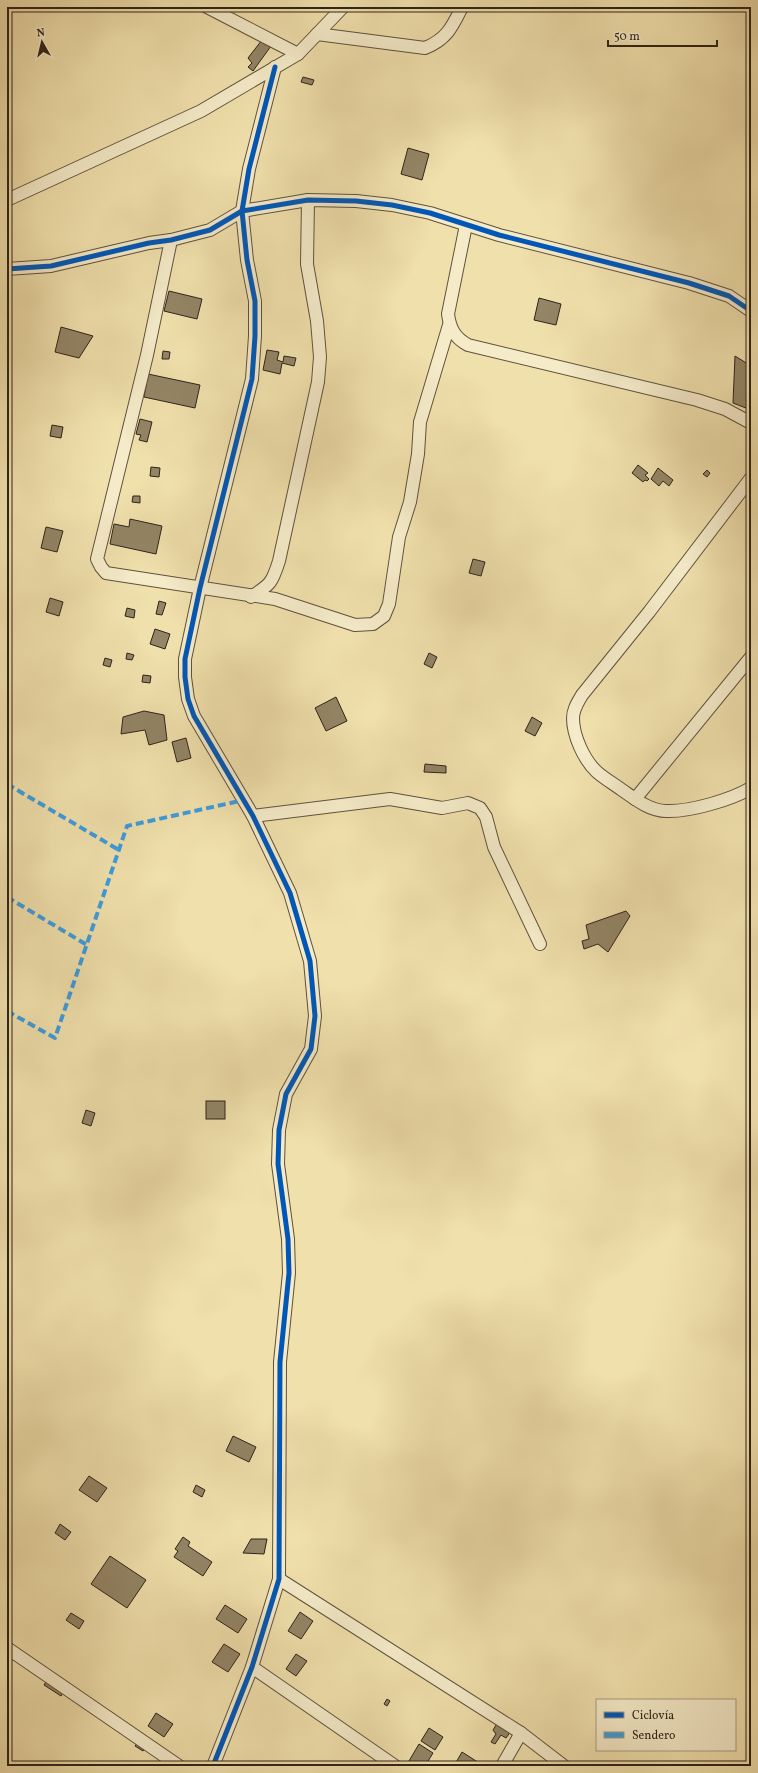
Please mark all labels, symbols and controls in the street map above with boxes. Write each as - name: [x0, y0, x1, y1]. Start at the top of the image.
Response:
- north arrow: [22, 22, 62, 62]
- scale bar: [608, 22, 717, 48]
- text: N: [36, 26, 46, 42]
- text: 50 m: [614, 29, 640, 45]
- legend: [596, 1699, 736, 1751]
- text: Ciclovía: [632, 1708, 674, 1724]
- text: Sendero: [632, 1728, 675, 1744]

